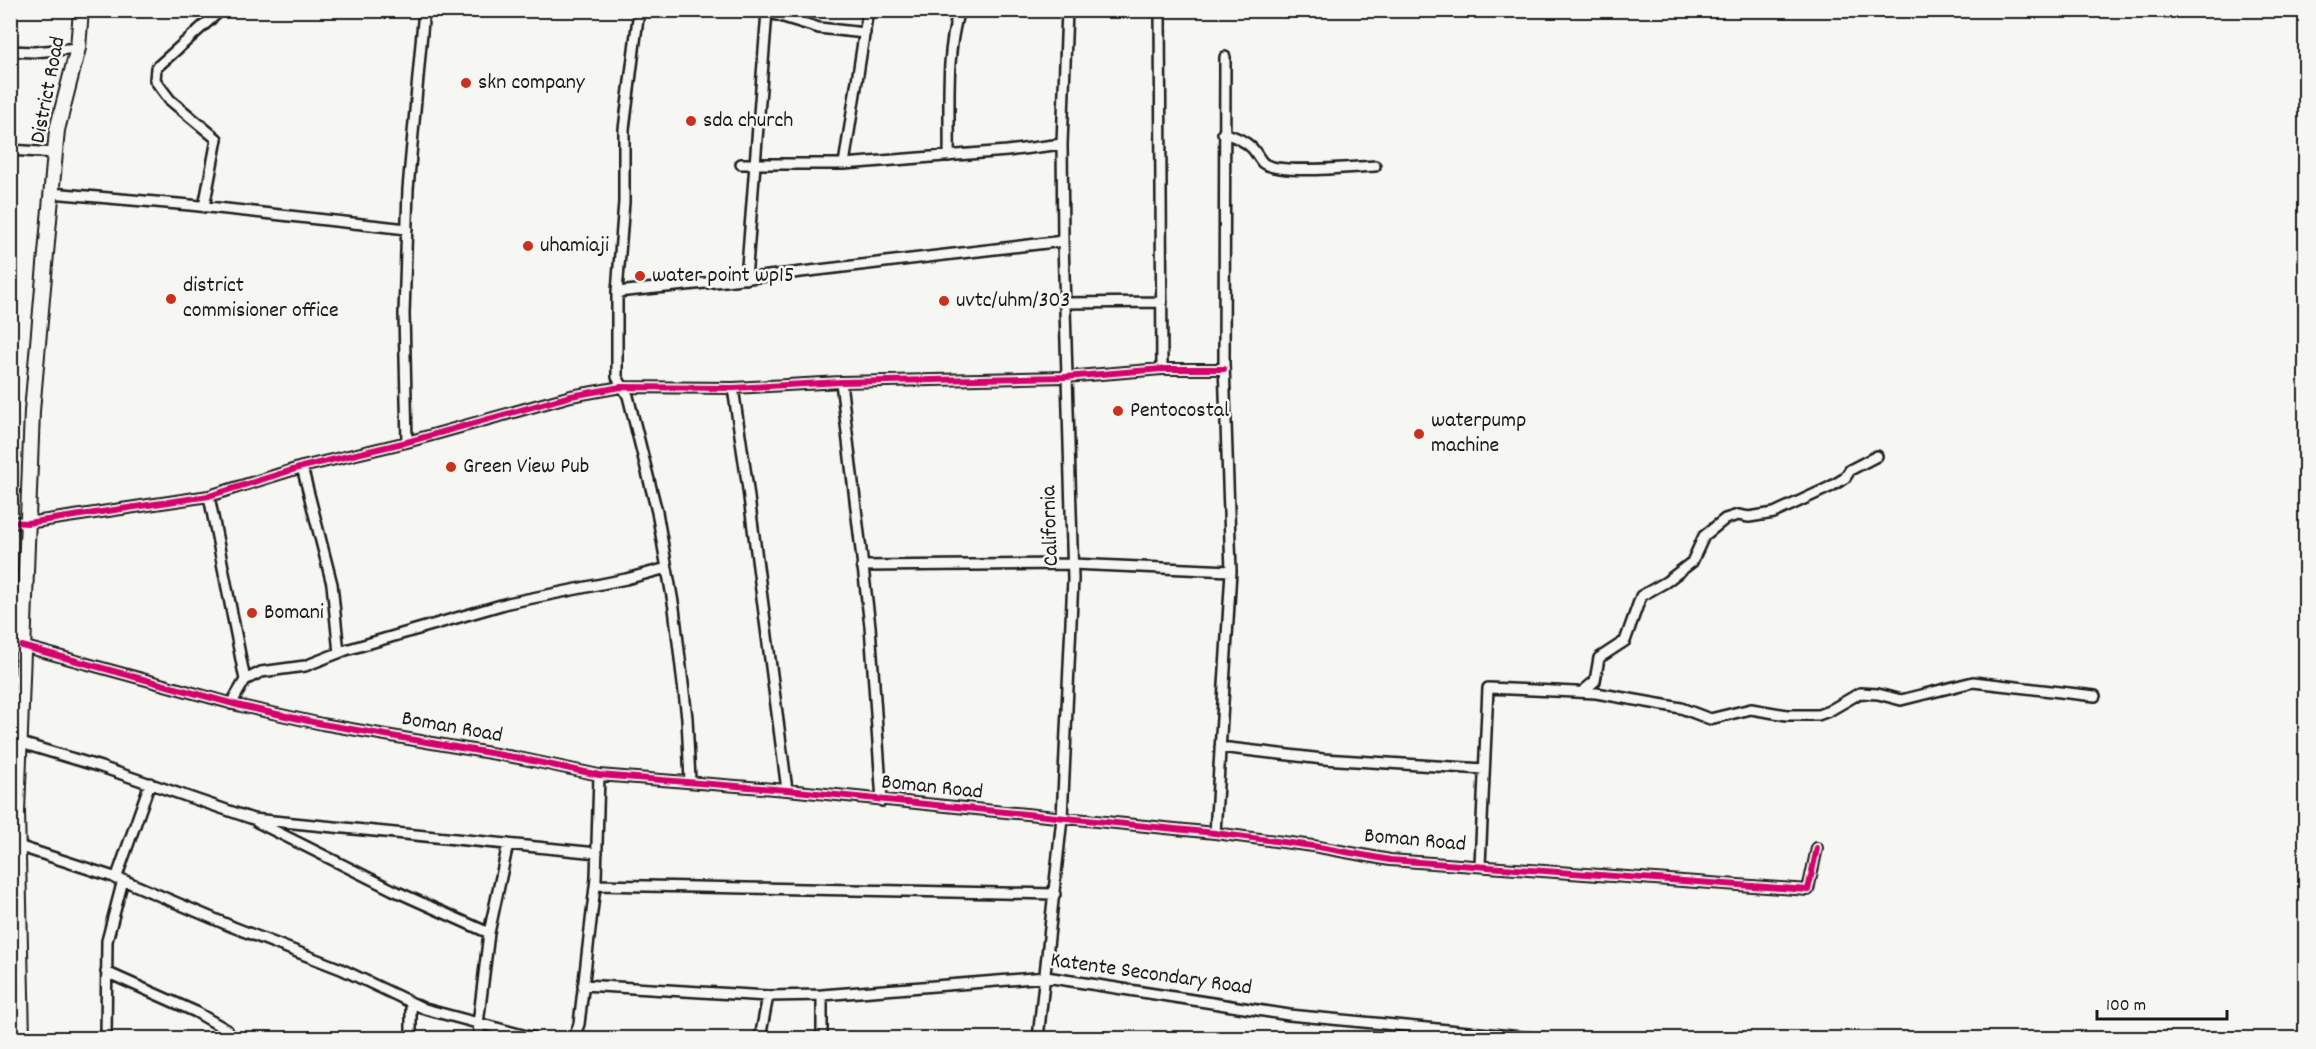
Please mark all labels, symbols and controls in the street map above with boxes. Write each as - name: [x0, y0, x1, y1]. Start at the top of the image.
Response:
- street label: District Road: [23, 34, 75, 146]
- place label: skn company: [478, 68, 586, 99]
- marker: skn company: [459, 76, 473, 90]
- place label: sda church: [703, 106, 793, 137]
- marker: sda church: [684, 114, 698, 128]
- place label: uhamiaji: [540, 231, 609, 262]
- marker: uhamiaji: [521, 239, 535, 253]
- place label: water point wp15: [652, 261, 794, 292]
- marker: water point wp15: [633, 269, 647, 283]
- place label: district commisioner office: [183, 271, 339, 327]
- place label: uvtc/uhm/303: [956, 286, 1070, 317]
- marker: district commisioner office: [164, 292, 178, 306]
- marker: uvtc/uhm/303: [937, 294, 951, 308]
- place label: Pentocostal: [1130, 396, 1229, 427]
- marker: Pentocostal: [1111, 404, 1125, 418]
- place label: waterpump machine: [1431, 406, 1526, 462]
- marker: waterpump machine: [1412, 427, 1426, 441]
- place label: Green View Pub: [463, 452, 589, 483]
- marker: Green View Pub: [444, 460, 458, 474]
- street label: California: [1034, 484, 1068, 567]
- place label: Bomani: [264, 598, 324, 629]
- marker: Bomani: [245, 606, 259, 620]
- street label: Boman Road: [399, 704, 505, 752]
- street label: Boman Road: [880, 767, 984, 809]
- street label: Boman Road: [1363, 821, 1467, 861]
- street label: Katente Secondary Road: [1048, 945, 1254, 1005]
- scale bar: [2097, 983, 2228, 1021]
- text: 100 m: [2106, 994, 2146, 1019]

